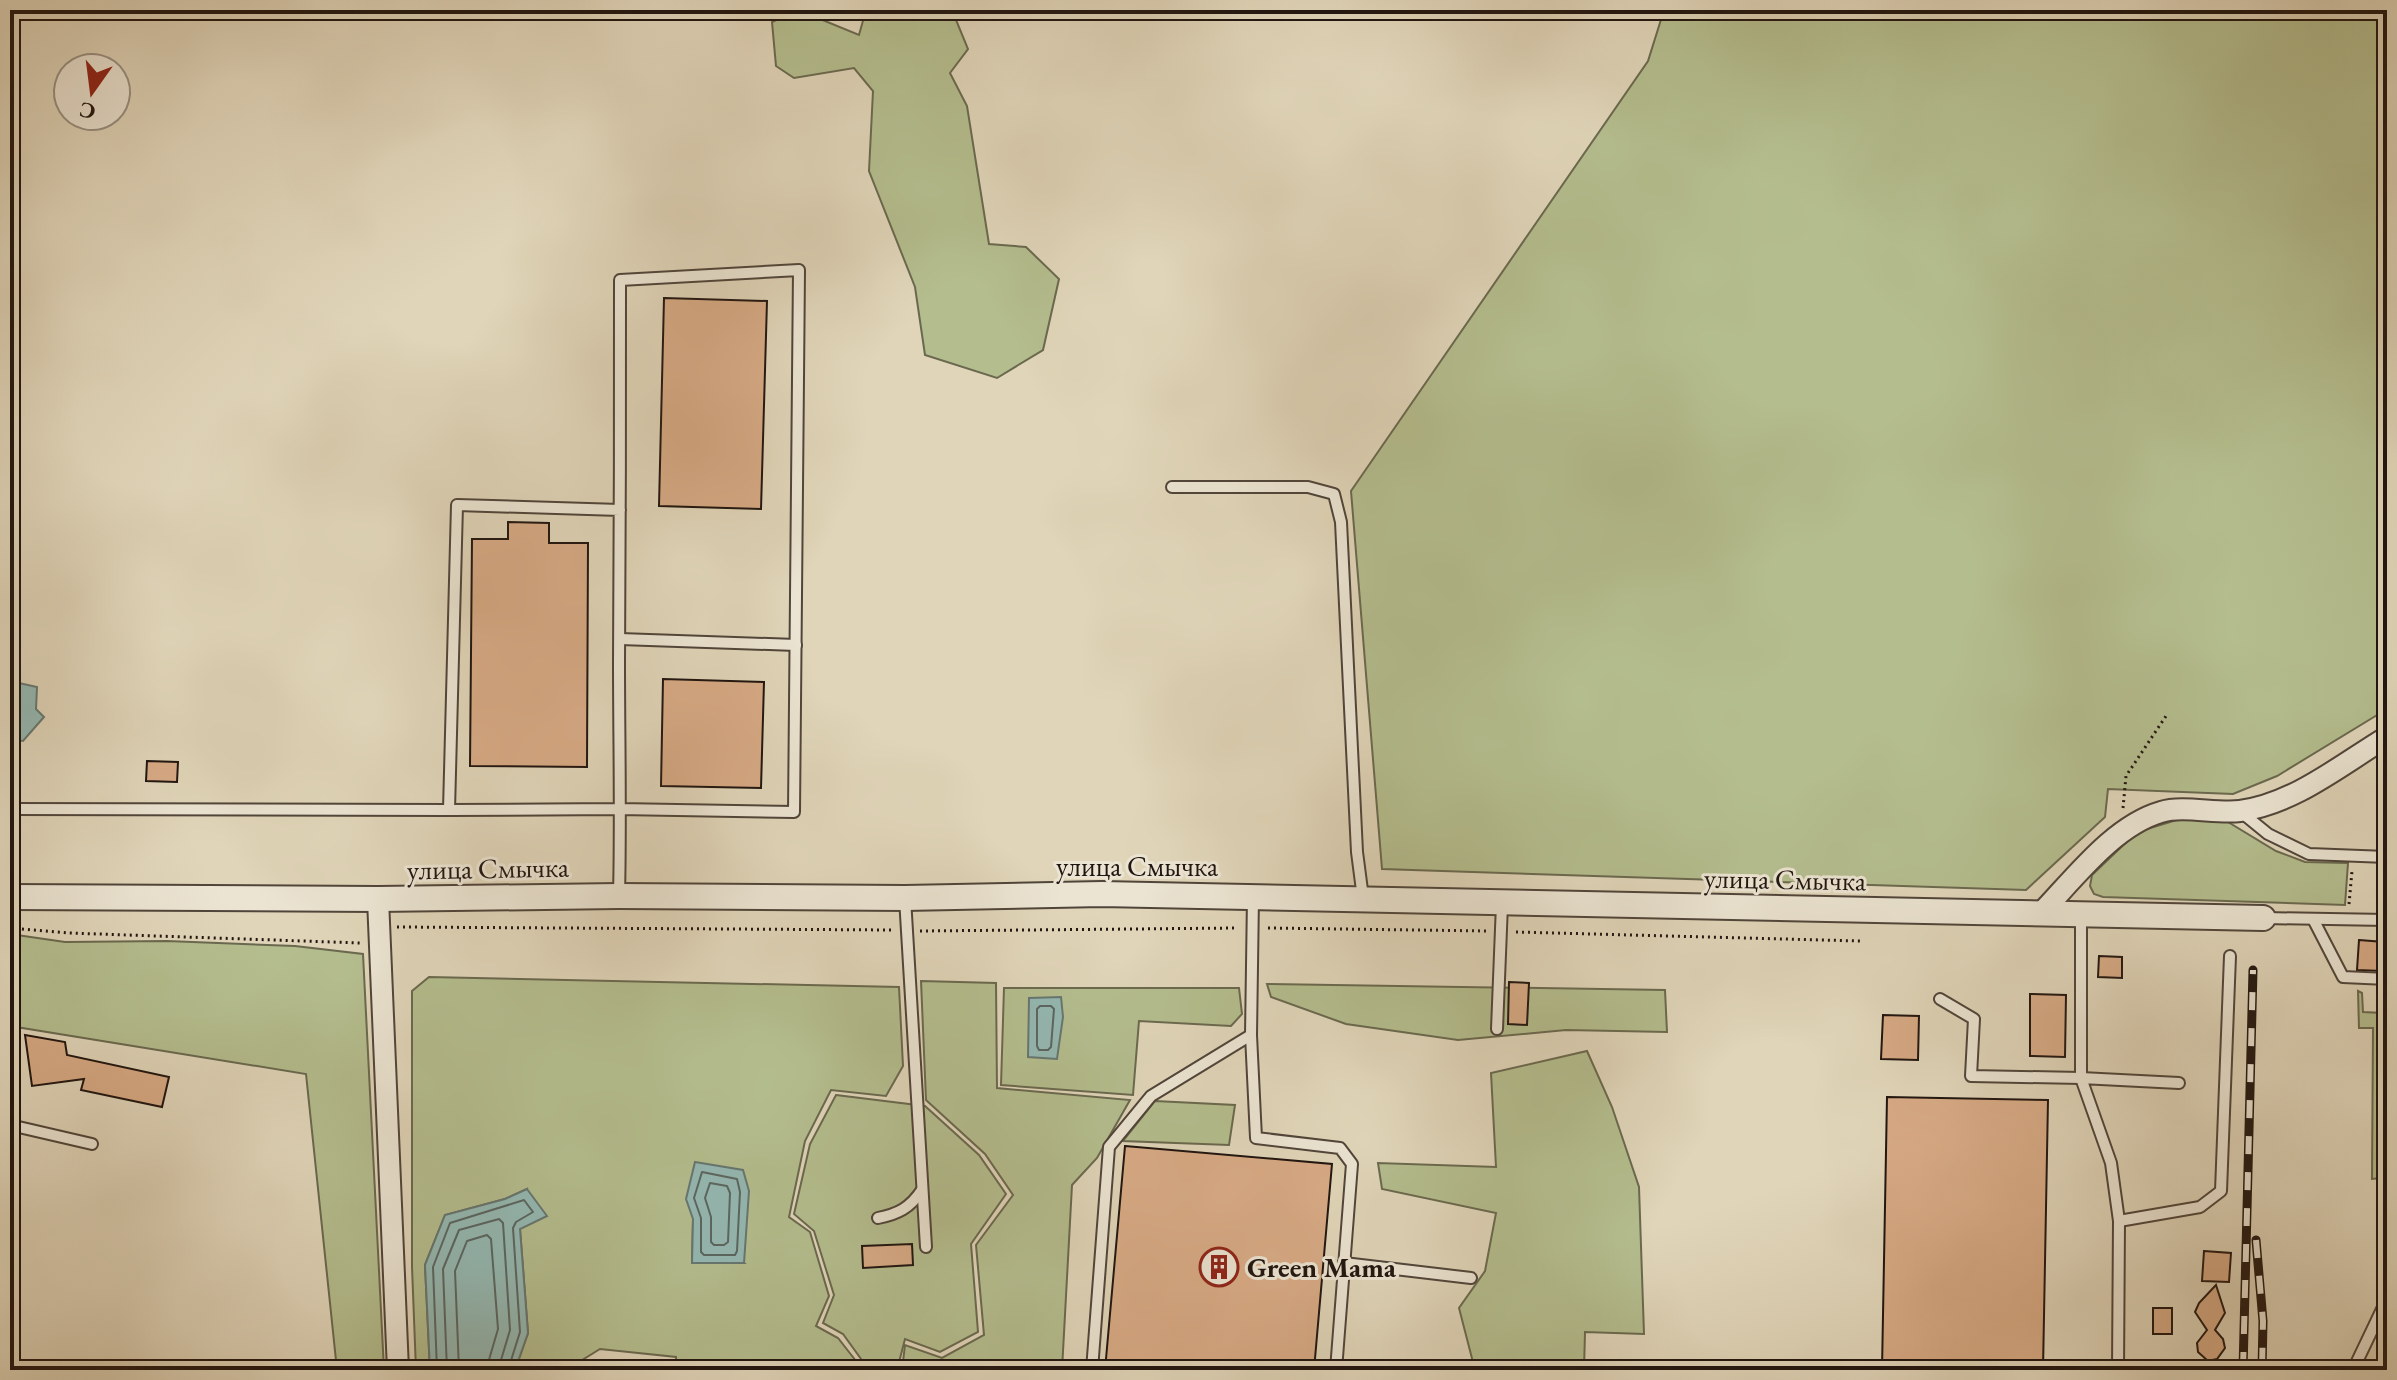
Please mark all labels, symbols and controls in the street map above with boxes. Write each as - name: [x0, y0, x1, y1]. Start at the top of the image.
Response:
- north arrow: [52, 52, 132, 132]
- text: С: [76, 95, 98, 127]
- street label: улица Смычка: [1056, 848, 1219, 884]
- street label: улица Смычка: [407, 849, 570, 887]
- street label: улица Смычка: [1704, 860, 1867, 898]
- building icon: Green Mama: [1198, 1246, 1240, 1288]
- place label: Green Mama: [1247, 1249, 1397, 1285]

